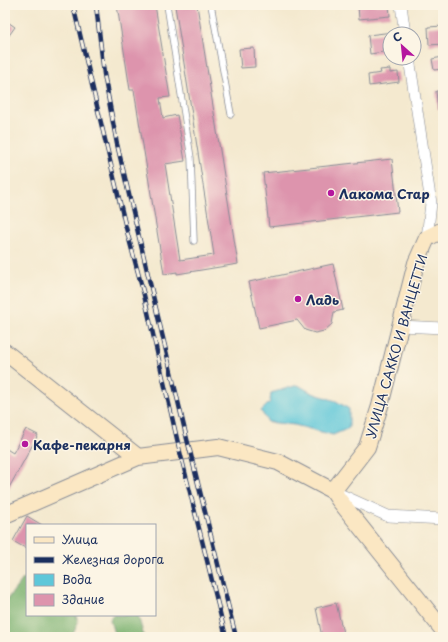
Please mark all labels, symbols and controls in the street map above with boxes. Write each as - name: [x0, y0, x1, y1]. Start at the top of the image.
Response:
- north arrow: [382, 26, 422, 66]
- text: С: [390, 27, 405, 46]
- place label: Лакома Стар: [339, 184, 430, 203]
- marker: Лакома Стар: [326, 188, 336, 198]
- street label: УЛИЦА САККО И ВАНЦЕТТИ: [361, 252, 431, 440]
- place label: Ладь: [306, 290, 339, 309]
- marker: Ладь: [293, 294, 303, 304]
- place label: Кафе-пекарня: [33, 435, 131, 454]
- marker: Кафе-пекарня: [20, 439, 30, 449]
- legend: [26, 524, 156, 616]
- text: Улица: [62, 530, 98, 548]
- text: Железная дорога: [62, 550, 165, 568]
- text: Вода: [62, 570, 92, 588]
- text: Здание: [62, 590, 104, 608]

